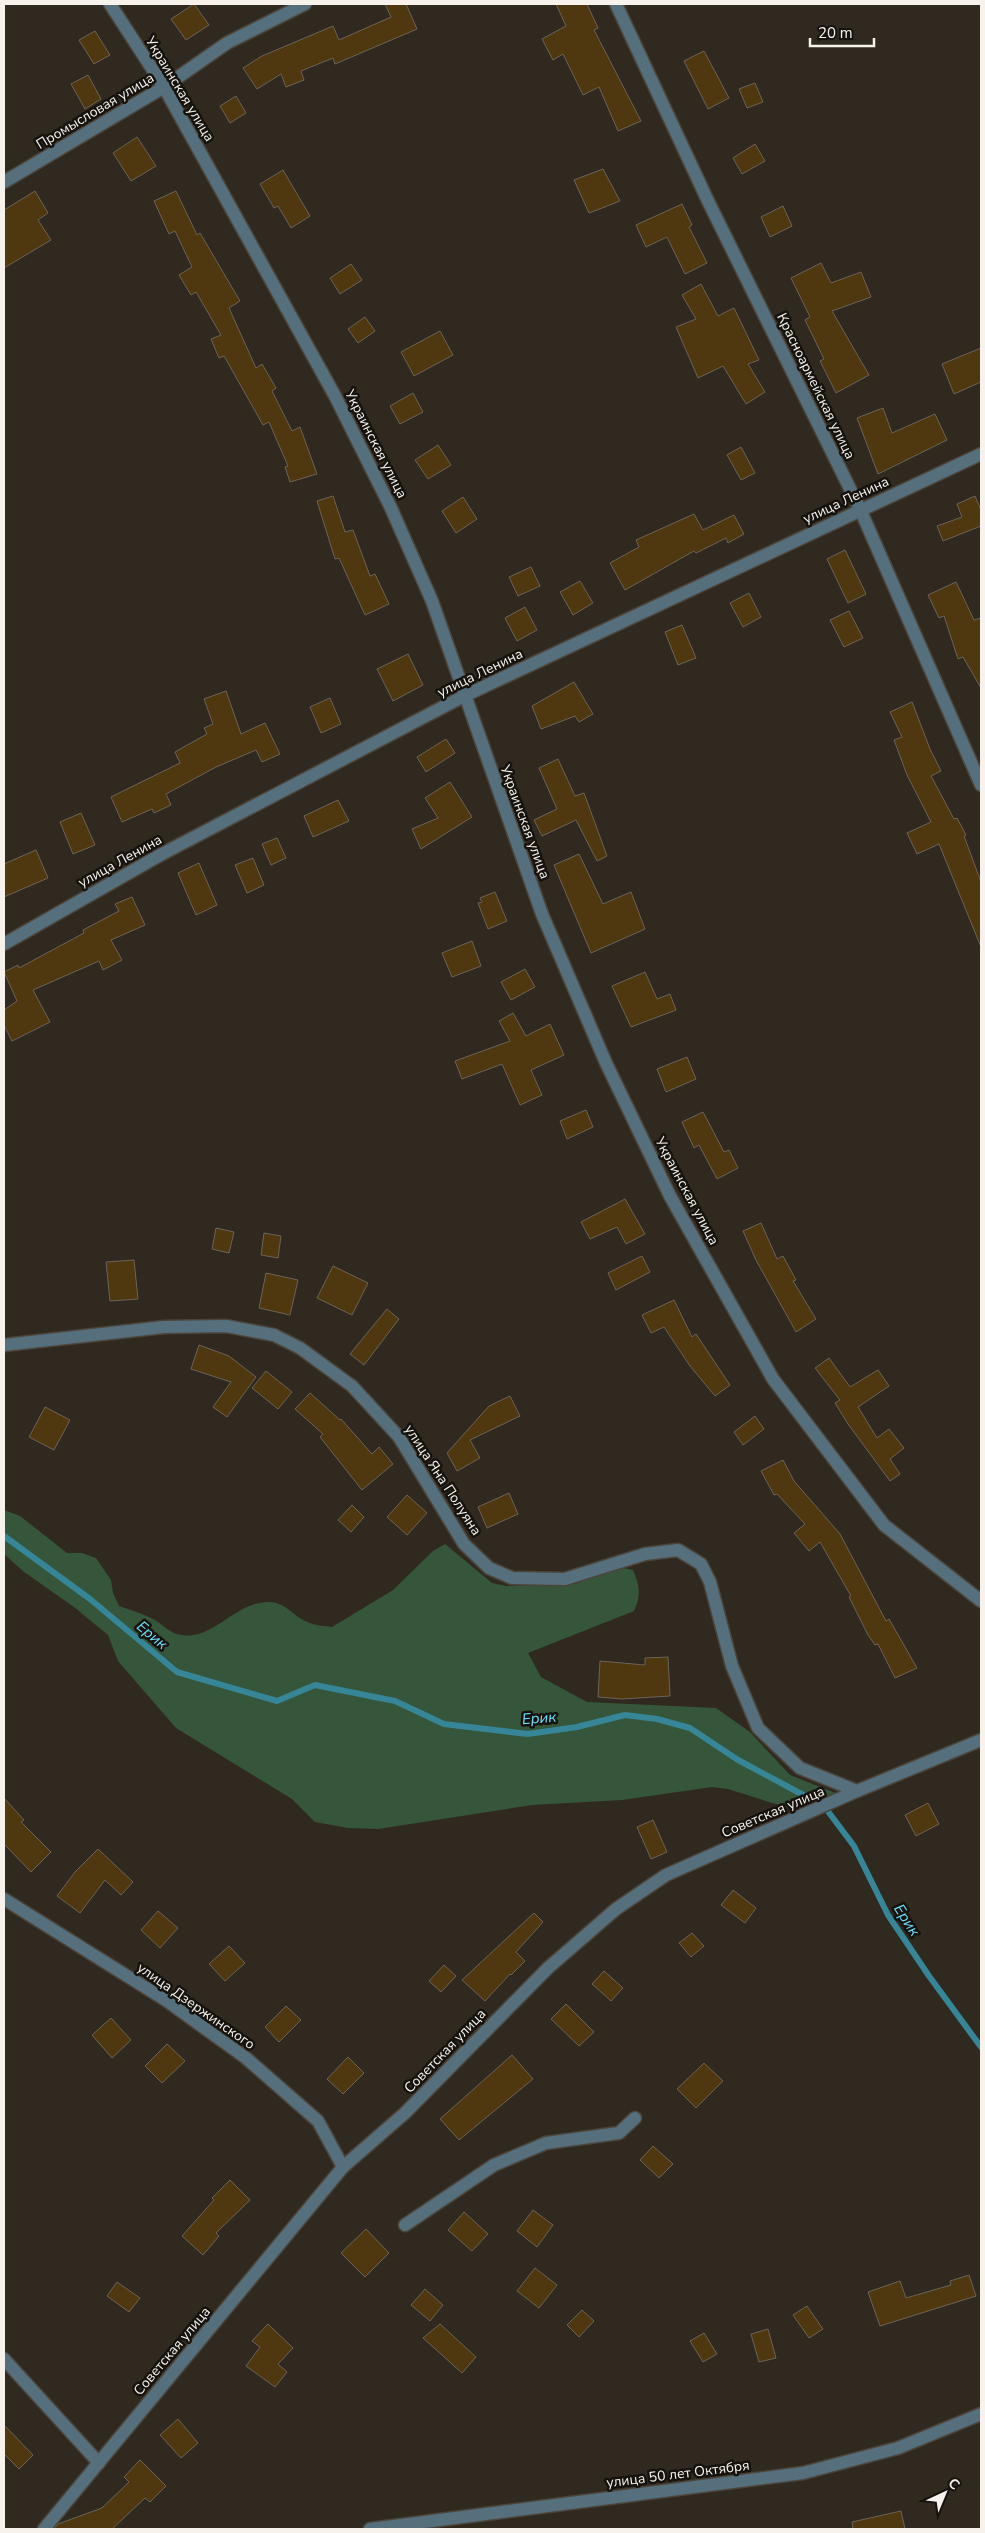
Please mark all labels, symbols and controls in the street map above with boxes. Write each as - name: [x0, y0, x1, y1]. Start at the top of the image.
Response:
- scale bar: [810, 15, 874, 47]
- text: 20 m: [818, 23, 853, 43]
- street label: Украинская улица: [141, 32, 219, 145]
- street label: Промысловая улица: [33, 68, 157, 154]
- street label: Красноармейская улица: [772, 310, 860, 462]
- street label: Украинская улица: [340, 385, 412, 502]
- street label: улица Ленина: [800, 472, 892, 528]
- street label: улица Ленина: [434, 644, 526, 702]
- street label: Украинская улица: [495, 762, 554, 881]
- street label: улица Ленина: [75, 830, 165, 892]
- street label: Украинская улица: [650, 1133, 723, 1248]
- street label: улица Яна Полуяна: [400, 1421, 486, 1539]
- water label: Ерик: [132, 1616, 172, 1654]
- water label: Ерик: [521, 1707, 558, 1729]
- street label: Советская улица: [718, 1782, 828, 1842]
- water label: Ерик: [889, 1900, 925, 1941]
- street label: улица Дзержинского: [133, 1958, 259, 2054]
- street label: Советская улица: [400, 2005, 490, 2097]
- street label: Советская улица: [129, 2303, 215, 2399]
- street label: улица 50 лет Октября: [605, 2456, 751, 2492]
- north arrow: [920, 2468, 970, 2518]
- text: С: [944, 2474, 964, 2494]

